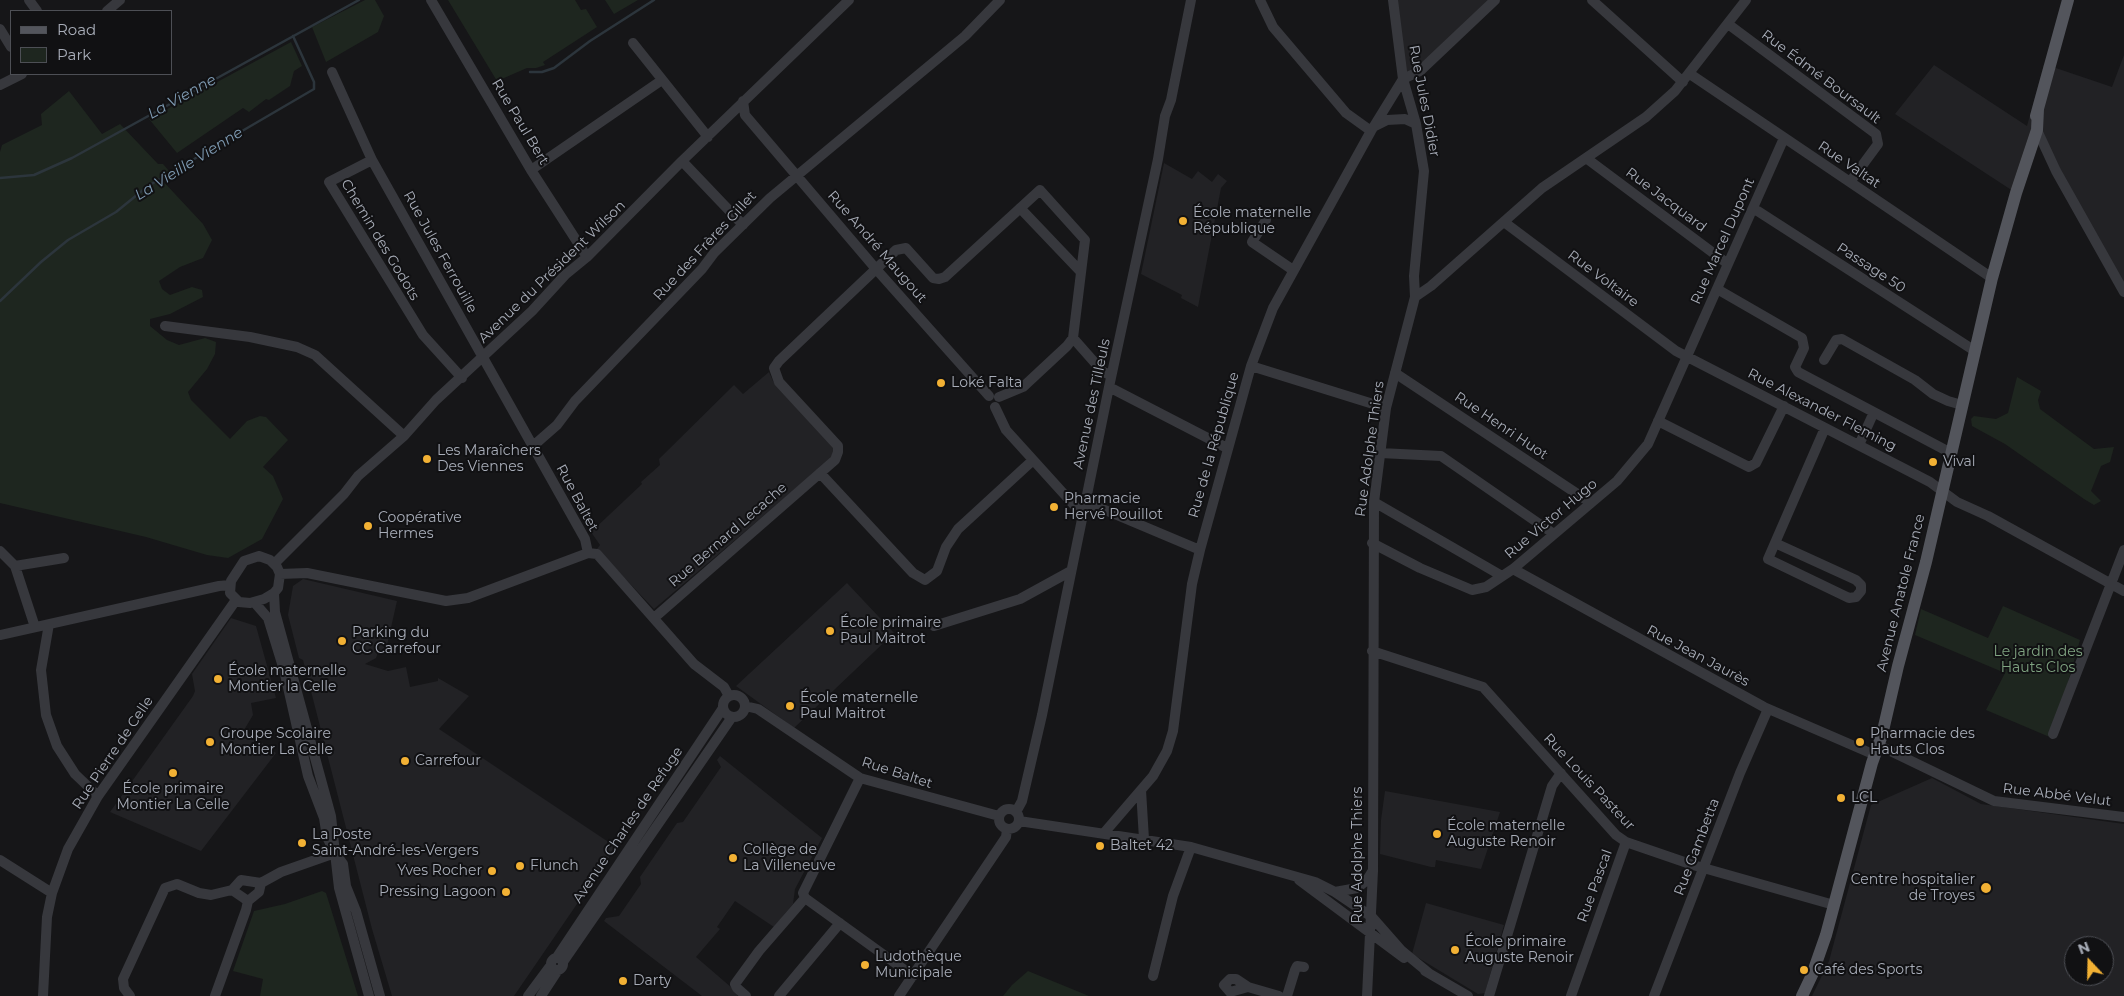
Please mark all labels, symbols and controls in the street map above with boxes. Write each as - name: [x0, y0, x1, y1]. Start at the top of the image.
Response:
- legend: [10, 10, 172, 75]
- text: Road: [57, 20, 96, 39]
- street label: Rue Édmé Boursault: [1758, 26, 1884, 128]
- street label: Rue Jules Didier: [1405, 44, 1443, 158]
- text: Park: [57, 45, 91, 64]
- water label: La Vienne: [145, 71, 219, 123]
- street label: Rue Paul Bert: [488, 76, 552, 168]
- water label: La Vieille Vienne: [132, 124, 246, 204]
- street label: Rue Valtat: [1814, 138, 1884, 192]
- street label: Rue Jacquard: [1622, 164, 1710, 236]
- street label: Rue Marcel Dupont: [1688, 175, 1758, 307]
- street label: Chemin des Godots: [337, 176, 423, 304]
- street label: Rue Jules Ferrouille: [400, 188, 480, 316]
- street label: Rue des Frères Gillet: [650, 188, 760, 304]
- street label: Rue André Maugout: [824, 188, 930, 306]
- street label: Avenue du Président Wilson: [475, 197, 629, 347]
- place label: École maternelle République: [1193, 205, 1311, 238]
- marker: École maternelle République: [1177, 215, 1189, 227]
- street label: Passage 50: [1833, 239, 1909, 297]
- street label: Rue Voltaire: [1564, 247, 1642, 311]
- street label: Avenue des Tilleuls: [1070, 337, 1114, 471]
- street label: Rue Alexander Fleming: [1745, 365, 1899, 455]
- street label: Rue de la République: [1185, 370, 1243, 520]
- place label: Loké Falta: [951, 375, 1022, 391]
- marker: Loké Falta: [935, 377, 947, 389]
- street label: Rue Adolphe Thiers: [1352, 380, 1388, 518]
- street label: Rue Henri Huot: [1451, 389, 1551, 463]
- place label: Les Maraîchers Des Viennes: [437, 443, 541, 476]
- marker: Les Maraîchers Des Viennes: [421, 453, 433, 465]
- place label: Vival: [1943, 454, 1976, 470]
- marker: Vival: [1927, 456, 1939, 468]
- street label: Rue Baltet: [552, 462, 602, 534]
- street label: Rue Victor Hugo: [1501, 475, 1601, 563]
- street label: Rue Bernard Lecache: [666, 479, 790, 591]
- place label: Pharmacie Hervé Pouillot: [1064, 491, 1163, 524]
- marker: Pharmacie Hervé Pouillot: [1048, 501, 1060, 513]
- place label: Coopérative Hermes: [378, 510, 462, 542]
- street label: Avenue Anatole France: [1873, 512, 1929, 674]
- marker: Coopérative Hermes: [362, 520, 374, 532]
- place label: École primaire Paul Maitrot: [840, 615, 941, 648]
- street label: Rue Jean Jaurès: [1644, 622, 1752, 690]
- place label: Parking du CC Carrefour: [352, 625, 441, 658]
- marker: École primaire Paul Maitrot: [824, 625, 836, 637]
- marker: Parking du CC Carrefour: [336, 635, 348, 647]
- park label: Le jardin des Hauts Clos: [1994, 644, 2082, 676]
- place label: École maternelle Montier la Celle: [228, 663, 346, 696]
- marker: École maternelle Montier la Celle: [212, 673, 224, 685]
- place label: École maternelle Paul Maitrot: [800, 690, 918, 722]
- street label: Rue Pierre de Celle: [69, 693, 157, 813]
- marker: École maternelle Paul Maitrot: [784, 700, 796, 712]
- place label: Groupe Scolaire Montier La Celle: [220, 726, 333, 759]
- place label: Pharmacie des Hauts Clos: [1870, 726, 1975, 759]
- street label: Rue Louis Pasteur: [1540, 730, 1638, 834]
- marker: Groupe Scolaire Montier La Celle: [204, 736, 216, 748]
- marker: Pharmacie des Hauts Clos: [1854, 736, 1866, 748]
- street label: Avenue Charles de Refuge: [569, 744, 687, 906]
- place label: Carrefour: [415, 753, 481, 769]
- street label: Rue Baltet: [859, 754, 935, 792]
- marker: Carrefour: [399, 755, 411, 767]
- marker: École primaire Montier La Celle: [167, 767, 179, 779]
- street label: Rue Abbé Velut: [2002, 780, 2112, 810]
- place label: École primaire Montier La Celle: [116, 781, 230, 814]
- street label: Rue Adolphe Thiers: [1350, 787, 1366, 923]
- place label: LCL: [1851, 790, 1877, 806]
- marker: LCL: [1835, 792, 1847, 804]
- street label: Rue Gambetta: [1671, 796, 1723, 898]
- place label: École maternelle Auguste Renoir: [1447, 818, 1565, 850]
- place label: La Poste Saint-André-les-Vergers: [312, 827, 479, 860]
- marker: École maternelle Auguste Renoir: [1431, 828, 1443, 840]
- marker: La Poste Saint-André-les-Vergers: [296, 837, 308, 849]
- place label: Baltet 42: [1110, 838, 1173, 854]
- marker: Baltet 42: [1094, 840, 1106, 852]
- place label: Collège de La Villeneuve: [743, 842, 836, 874]
- street label: Rue Pascal: [1574, 847, 1616, 925]
- marker: Collège de La Villeneuve: [727, 852, 739, 864]
- place label: Flunch: [530, 858, 579, 874]
- marker: Flunch: [514, 860, 526, 872]
- place label: Yves Rocher: [397, 863, 482, 879]
- marker: Yves Rocher: [486, 865, 498, 877]
- place label: Centre hospitalier de Troyes: [1851, 872, 1975, 904]
- marker: Centre hospitalier de Troyes: [1979, 881, 1993, 895]
- place label: Pressing Lagoon: [379, 884, 496, 900]
- marker: Pressing Lagoon: [500, 886, 512, 898]
- place label: École primaire Auguste Renoir: [1465, 934, 1574, 966]
- north arrow: [2064, 936, 2114, 986]
- text: N: [2075, 938, 2092, 958]
- marker: École primaire Auguste Renoir: [1449, 944, 1461, 956]
- place label: Ludothèque Municipale: [875, 949, 962, 982]
- marker: Ludothèque Municipale: [859, 959, 871, 971]
- place label: Café des Sports: [1814, 962, 1922, 978]
- marker: Café des Sports: [1798, 964, 1810, 976]
- place label: Darty: [633, 973, 671, 989]
- marker: Darty: [617, 975, 629, 987]

